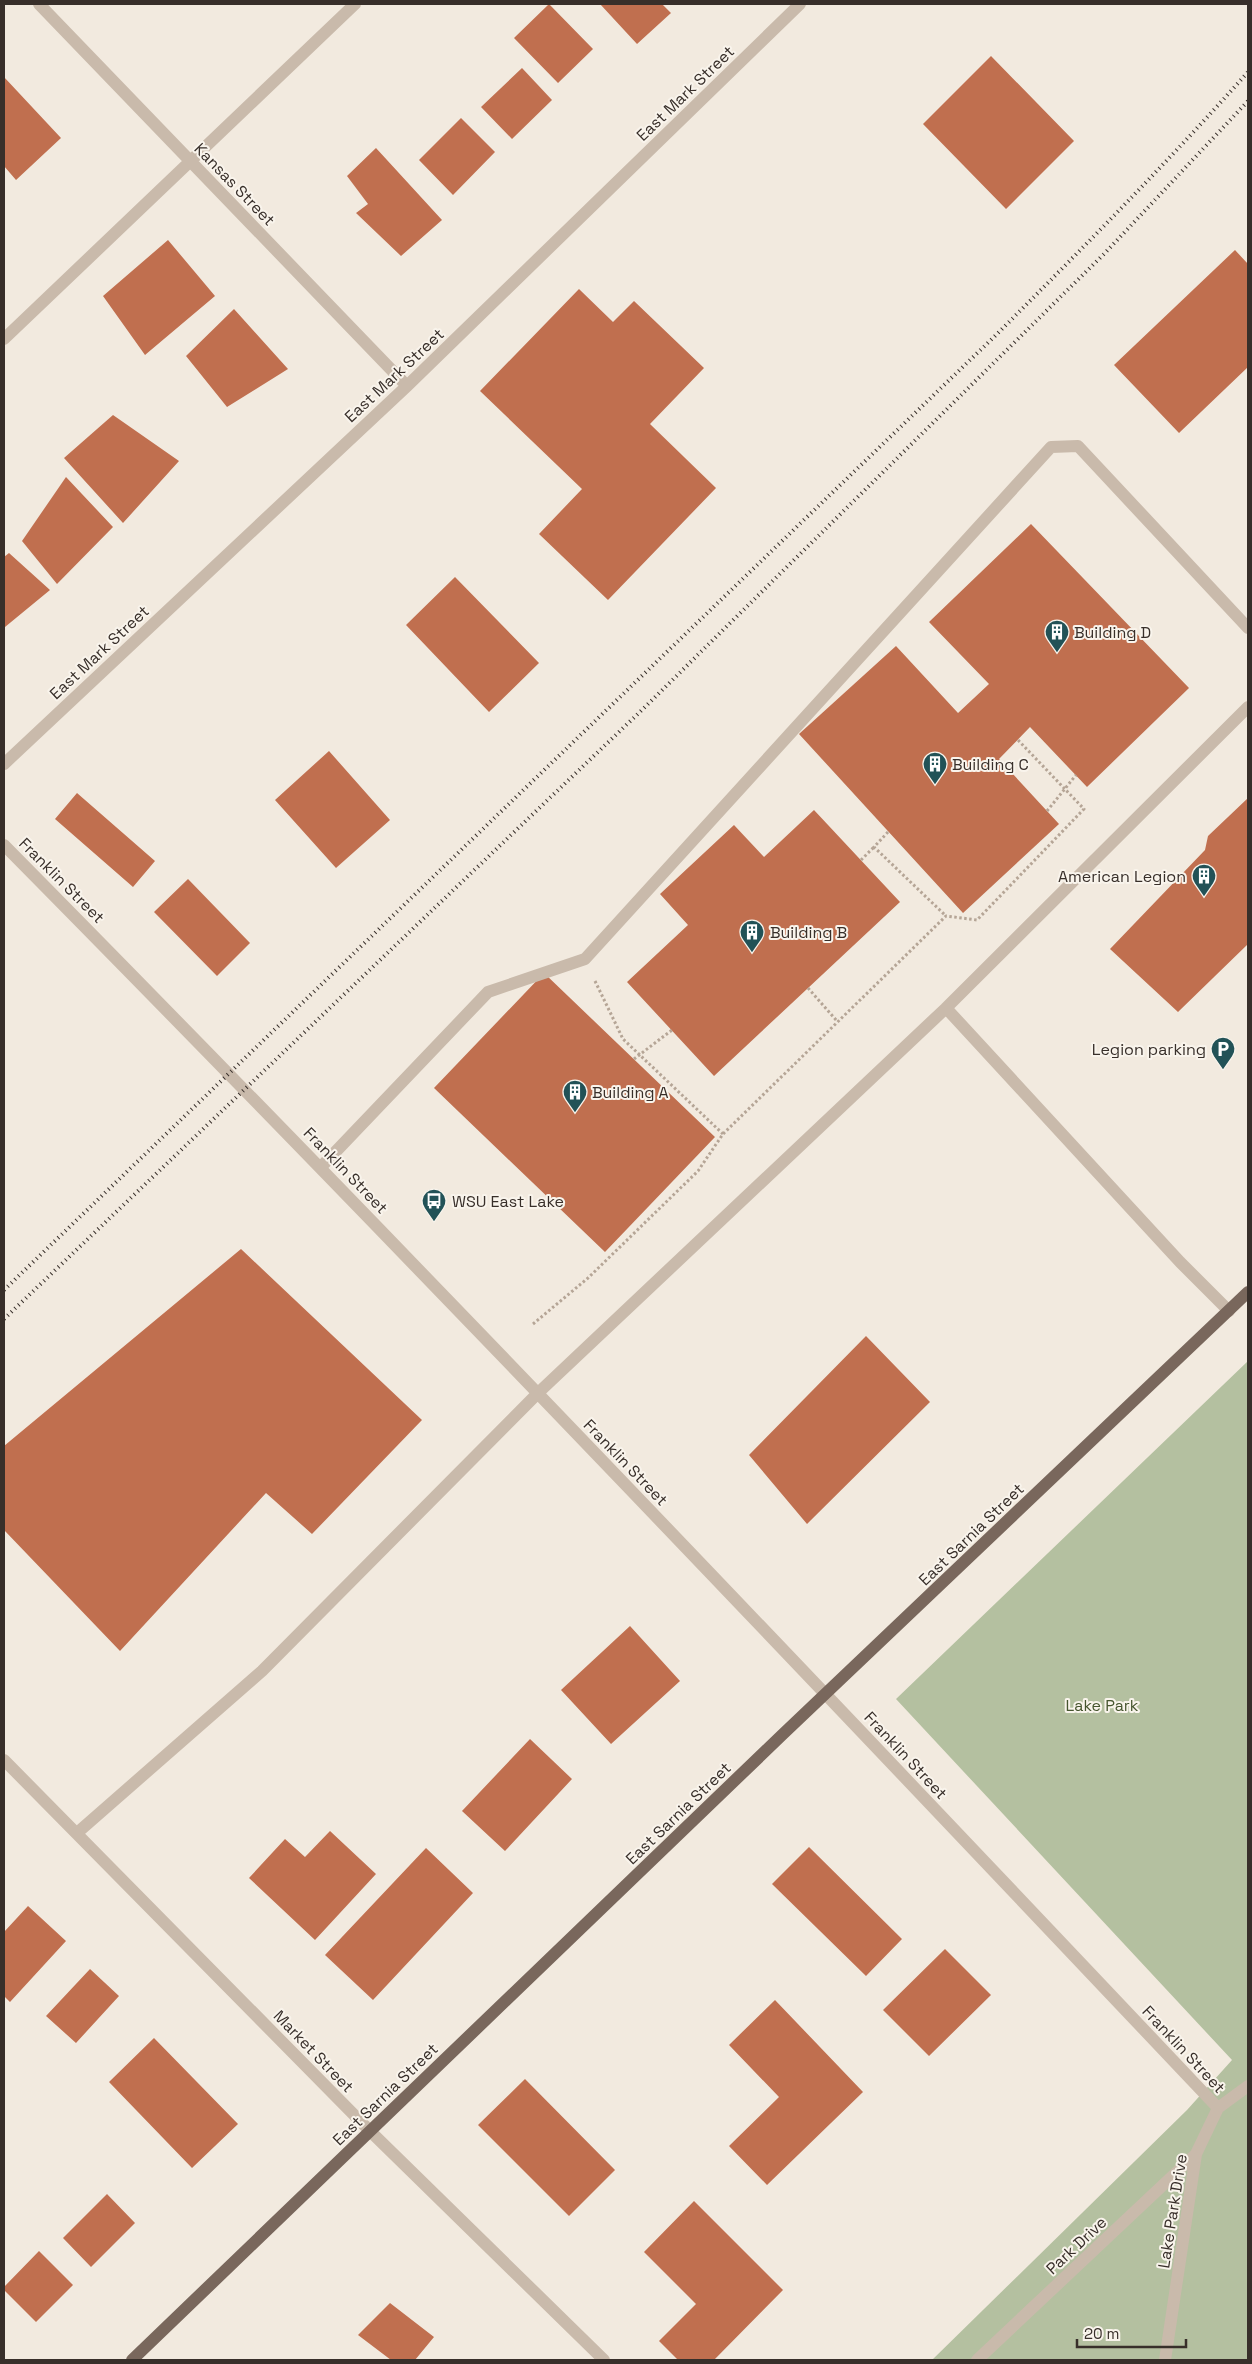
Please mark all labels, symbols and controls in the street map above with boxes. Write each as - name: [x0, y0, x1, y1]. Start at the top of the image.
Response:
- street label: East Mark Street: [632, 41, 739, 146]
- street label: Kansas Street: [190, 138, 280, 230]
- street label: East Mark Street: [340, 324, 449, 427]
- street label: East Mark Street: [45, 601, 154, 704]
- building icon: Building D: [1044, 619, 1070, 653]
- place label: Building D: [1074, 622, 1151, 643]
- building icon: Building C: [922, 751, 948, 785]
- place label: Building C: [952, 754, 1029, 775]
- street label: Franklin Street: [14, 833, 109, 928]
- building icon: American Legion: [1191, 863, 1217, 897]
- place label: American Legion: [1058, 866, 1186, 887]
- building icon: Building B: [739, 919, 765, 953]
- place label: Building B: [770, 922, 847, 943]
- parking icon: Legion parking: [1210, 1036, 1236, 1070]
- place label: Legion parking: [1092, 1039, 1206, 1060]
- building icon: Building A: [562, 1079, 588, 1113]
- place label: Building A: [592, 1082, 669, 1103]
- street label: Franklin Street: [299, 1123, 392, 1218]
- bus stop icon: WSU East Lake: [421, 1188, 447, 1222]
- place label: WSU East Lake: [452, 1191, 564, 1212]
- street label: Franklin Street: [579, 1415, 672, 1510]
- street label: East Sarnia Street: [914, 1479, 1029, 1590]
- park label: Lake Park: [1066, 1695, 1139, 1716]
- street label: Franklin Street: [860, 1707, 952, 1804]
- street label: East Sarnia Street: [621, 1758, 736, 1869]
- street label: Franklin Street: [1138, 2001, 1230, 2098]
- street label: Market Street: [269, 2006, 358, 2097]
- street label: East Sarnia Street: [328, 2039, 443, 2150]
- street label: Lake Park Drive: [1153, 2152, 1192, 2270]
- street label: Park Drive: [1041, 2212, 1111, 2279]
- scale bar: [1077, 2316, 1186, 2348]
- text: 20 m: [1084, 2324, 1119, 2343]

